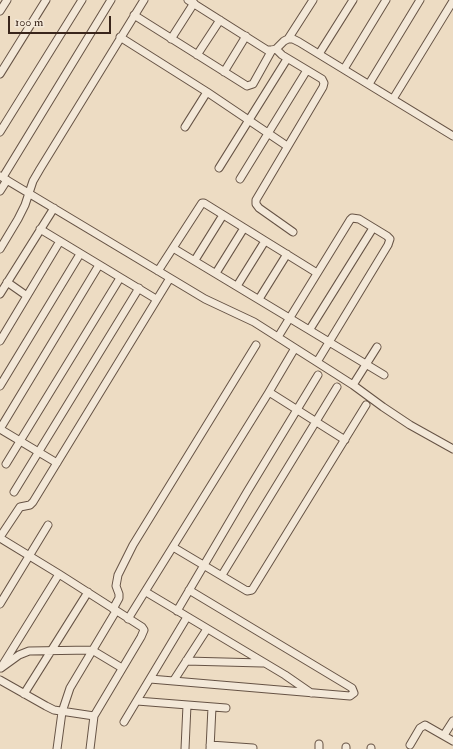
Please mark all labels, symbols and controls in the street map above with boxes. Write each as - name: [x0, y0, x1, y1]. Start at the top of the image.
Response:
- scale bar: [10, 8, 113, 34]
- text: 100 m: [15, 15, 43, 30]

